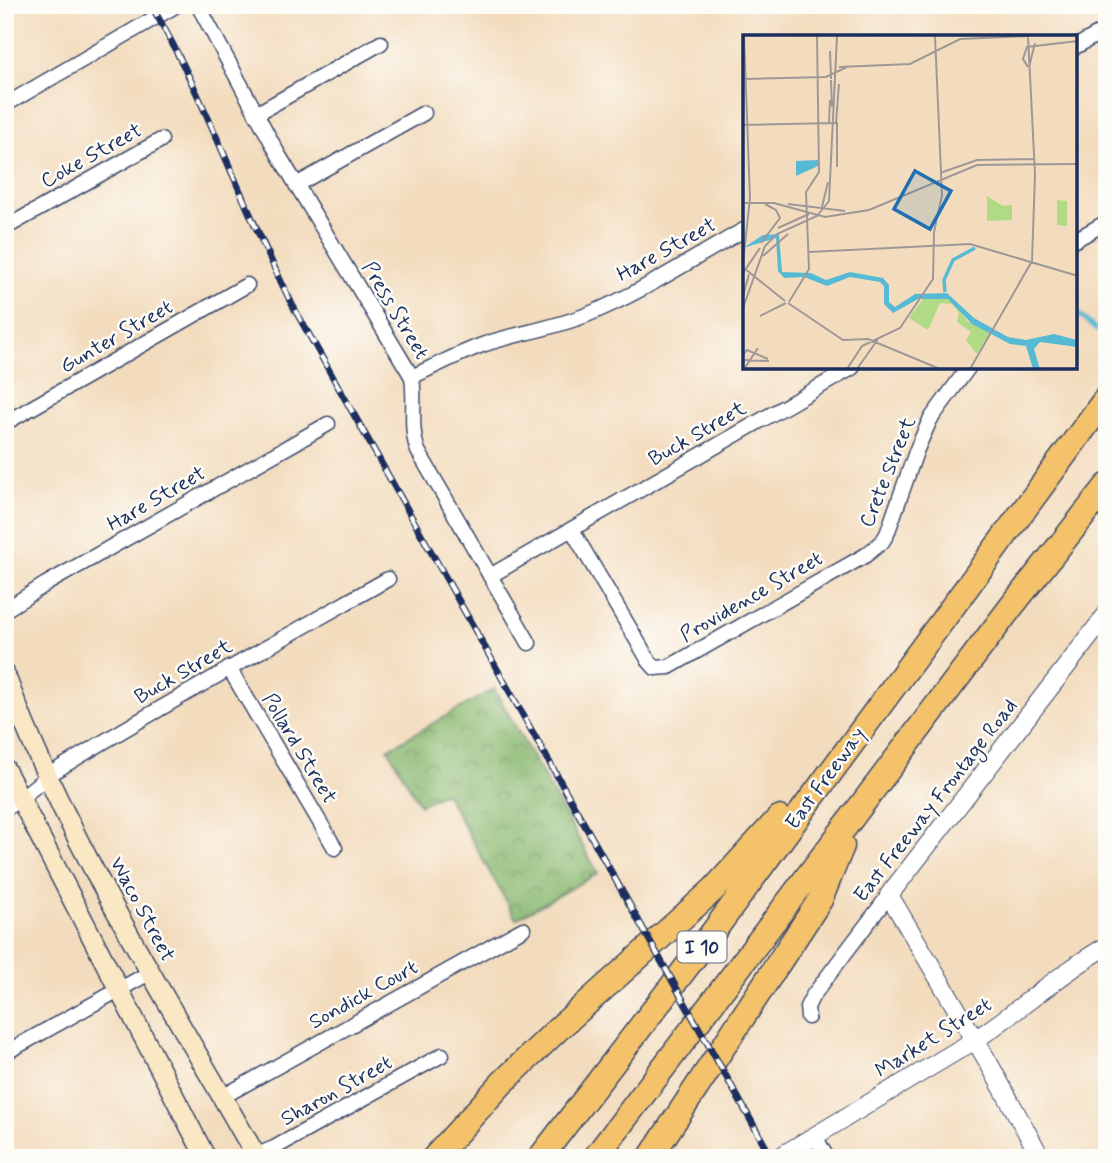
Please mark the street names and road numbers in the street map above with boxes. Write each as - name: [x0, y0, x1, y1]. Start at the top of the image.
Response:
- street label: Coke Street: [36, 116, 147, 195]
- street label: Hare Street: [612, 211, 721, 289]
- street label: Press Street: [355, 256, 436, 365]
- street label: Gunter Street: [55, 293, 178, 380]
- street label: Buck Street: [643, 394, 752, 473]
- street label: Crete Street: [853, 412, 923, 532]
- street label: Hare Street: [102, 459, 211, 538]
- street label: Providence Street: [675, 545, 828, 649]
- street label: Buck Street: [129, 632, 238, 711]
- street label: Pollard Street: [255, 688, 343, 809]
- street label: East Freeway Frontage Road: [848, 693, 1025, 909]
- street label: East Freeway: [779, 722, 872, 835]
- street label: Waco Street: [103, 852, 181, 967]
- road number: I 10: [678, 931, 726, 962]
- street label: Sondick Court: [304, 953, 423, 1036]
- street label: Market Street: [870, 991, 997, 1085]
- street label: Sharon Street: [276, 1049, 397, 1133]

